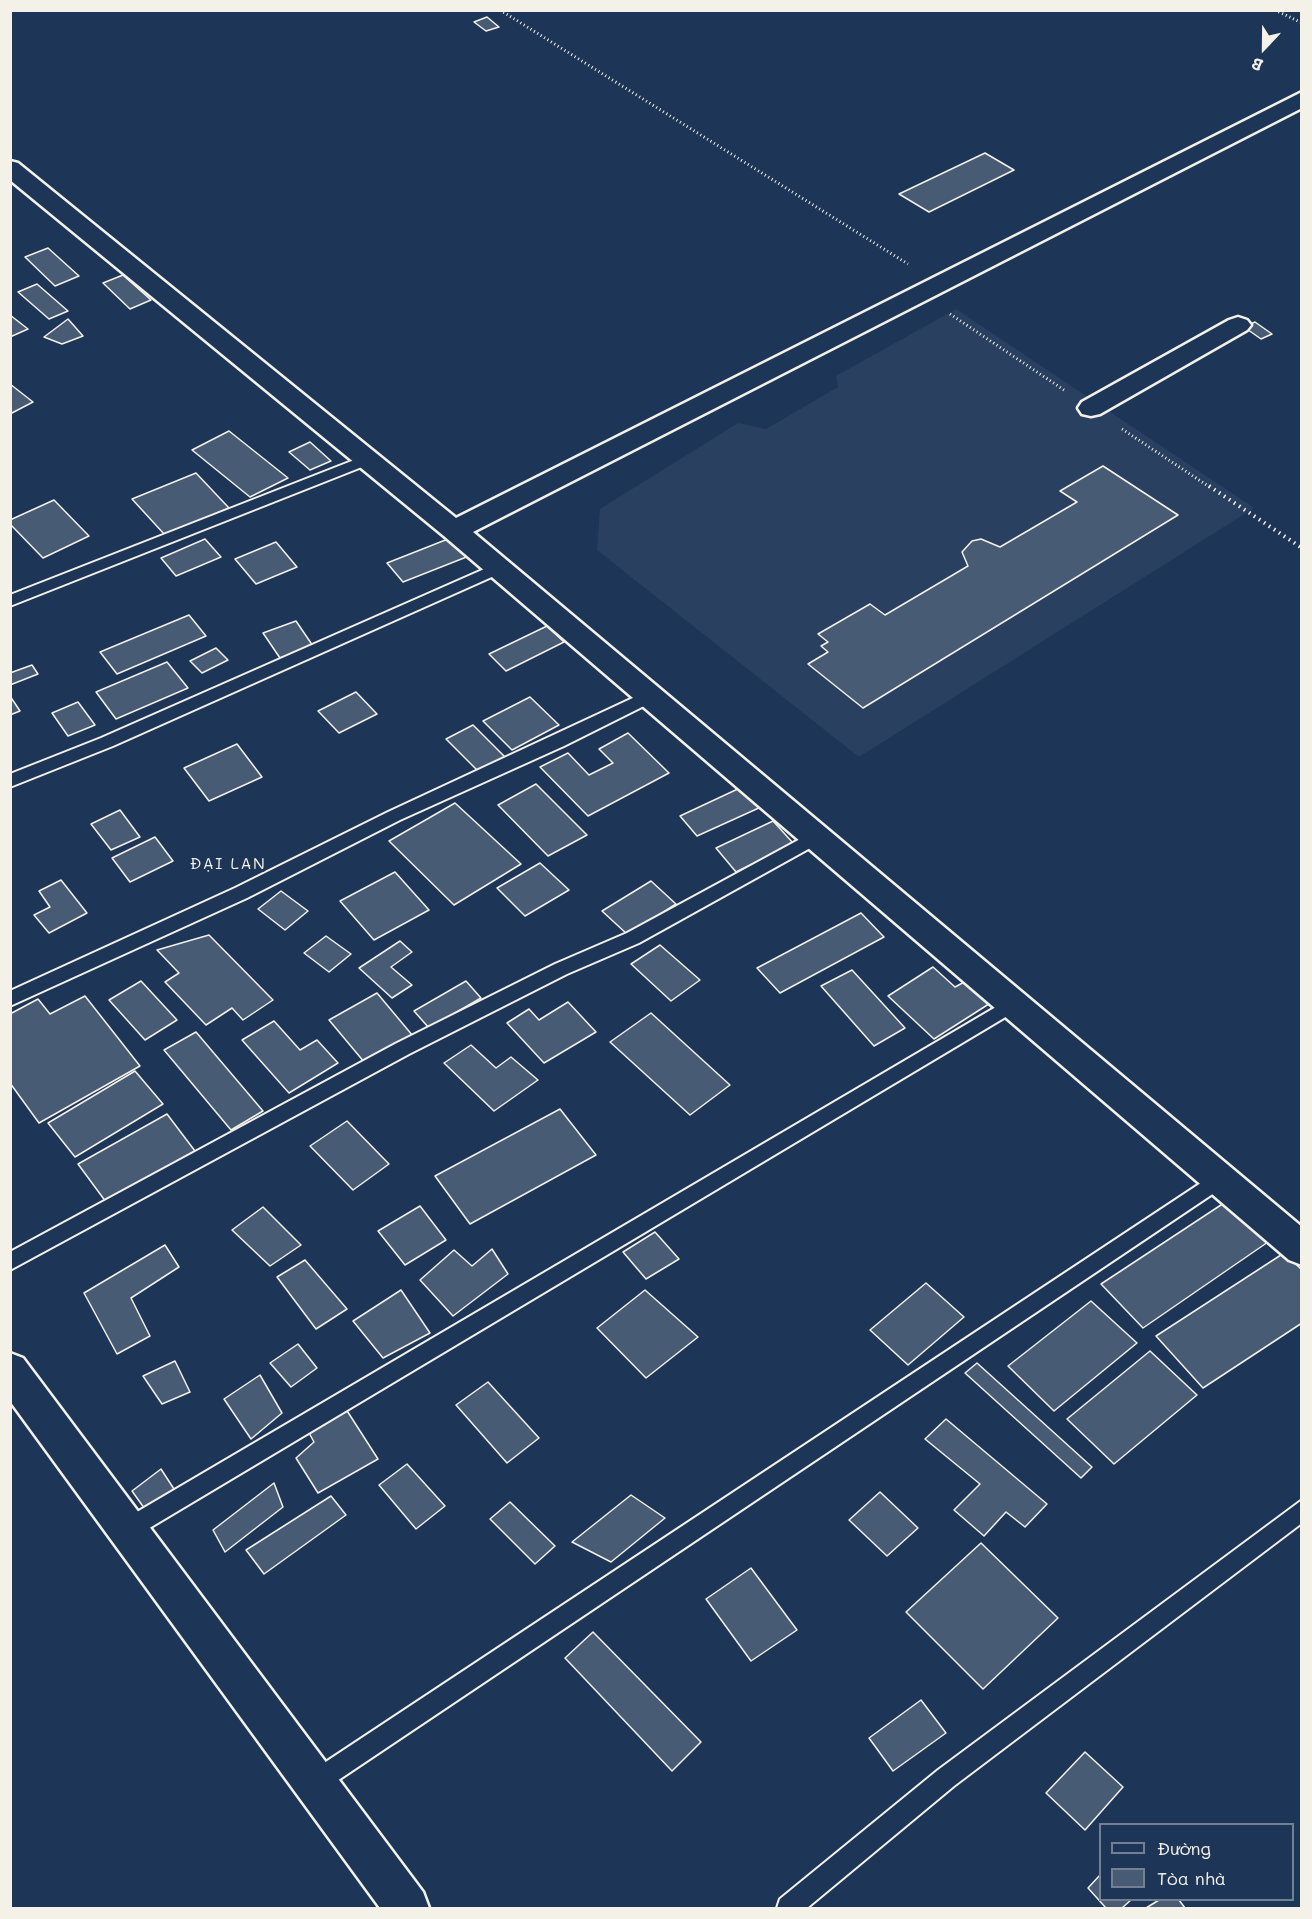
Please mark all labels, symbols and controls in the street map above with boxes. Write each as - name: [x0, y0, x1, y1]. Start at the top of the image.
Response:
- north arrow: [1234, 18, 1294, 78]
- text: B: [1248, 53, 1266, 77]
- district label: ĐẠI LAN: [190, 854, 266, 874]
- legend: [1099, 1823, 1294, 1901]
- text: Đường: [1157, 1836, 1211, 1860]
- text: Tòa nhà: [1157, 1866, 1226, 1890]

